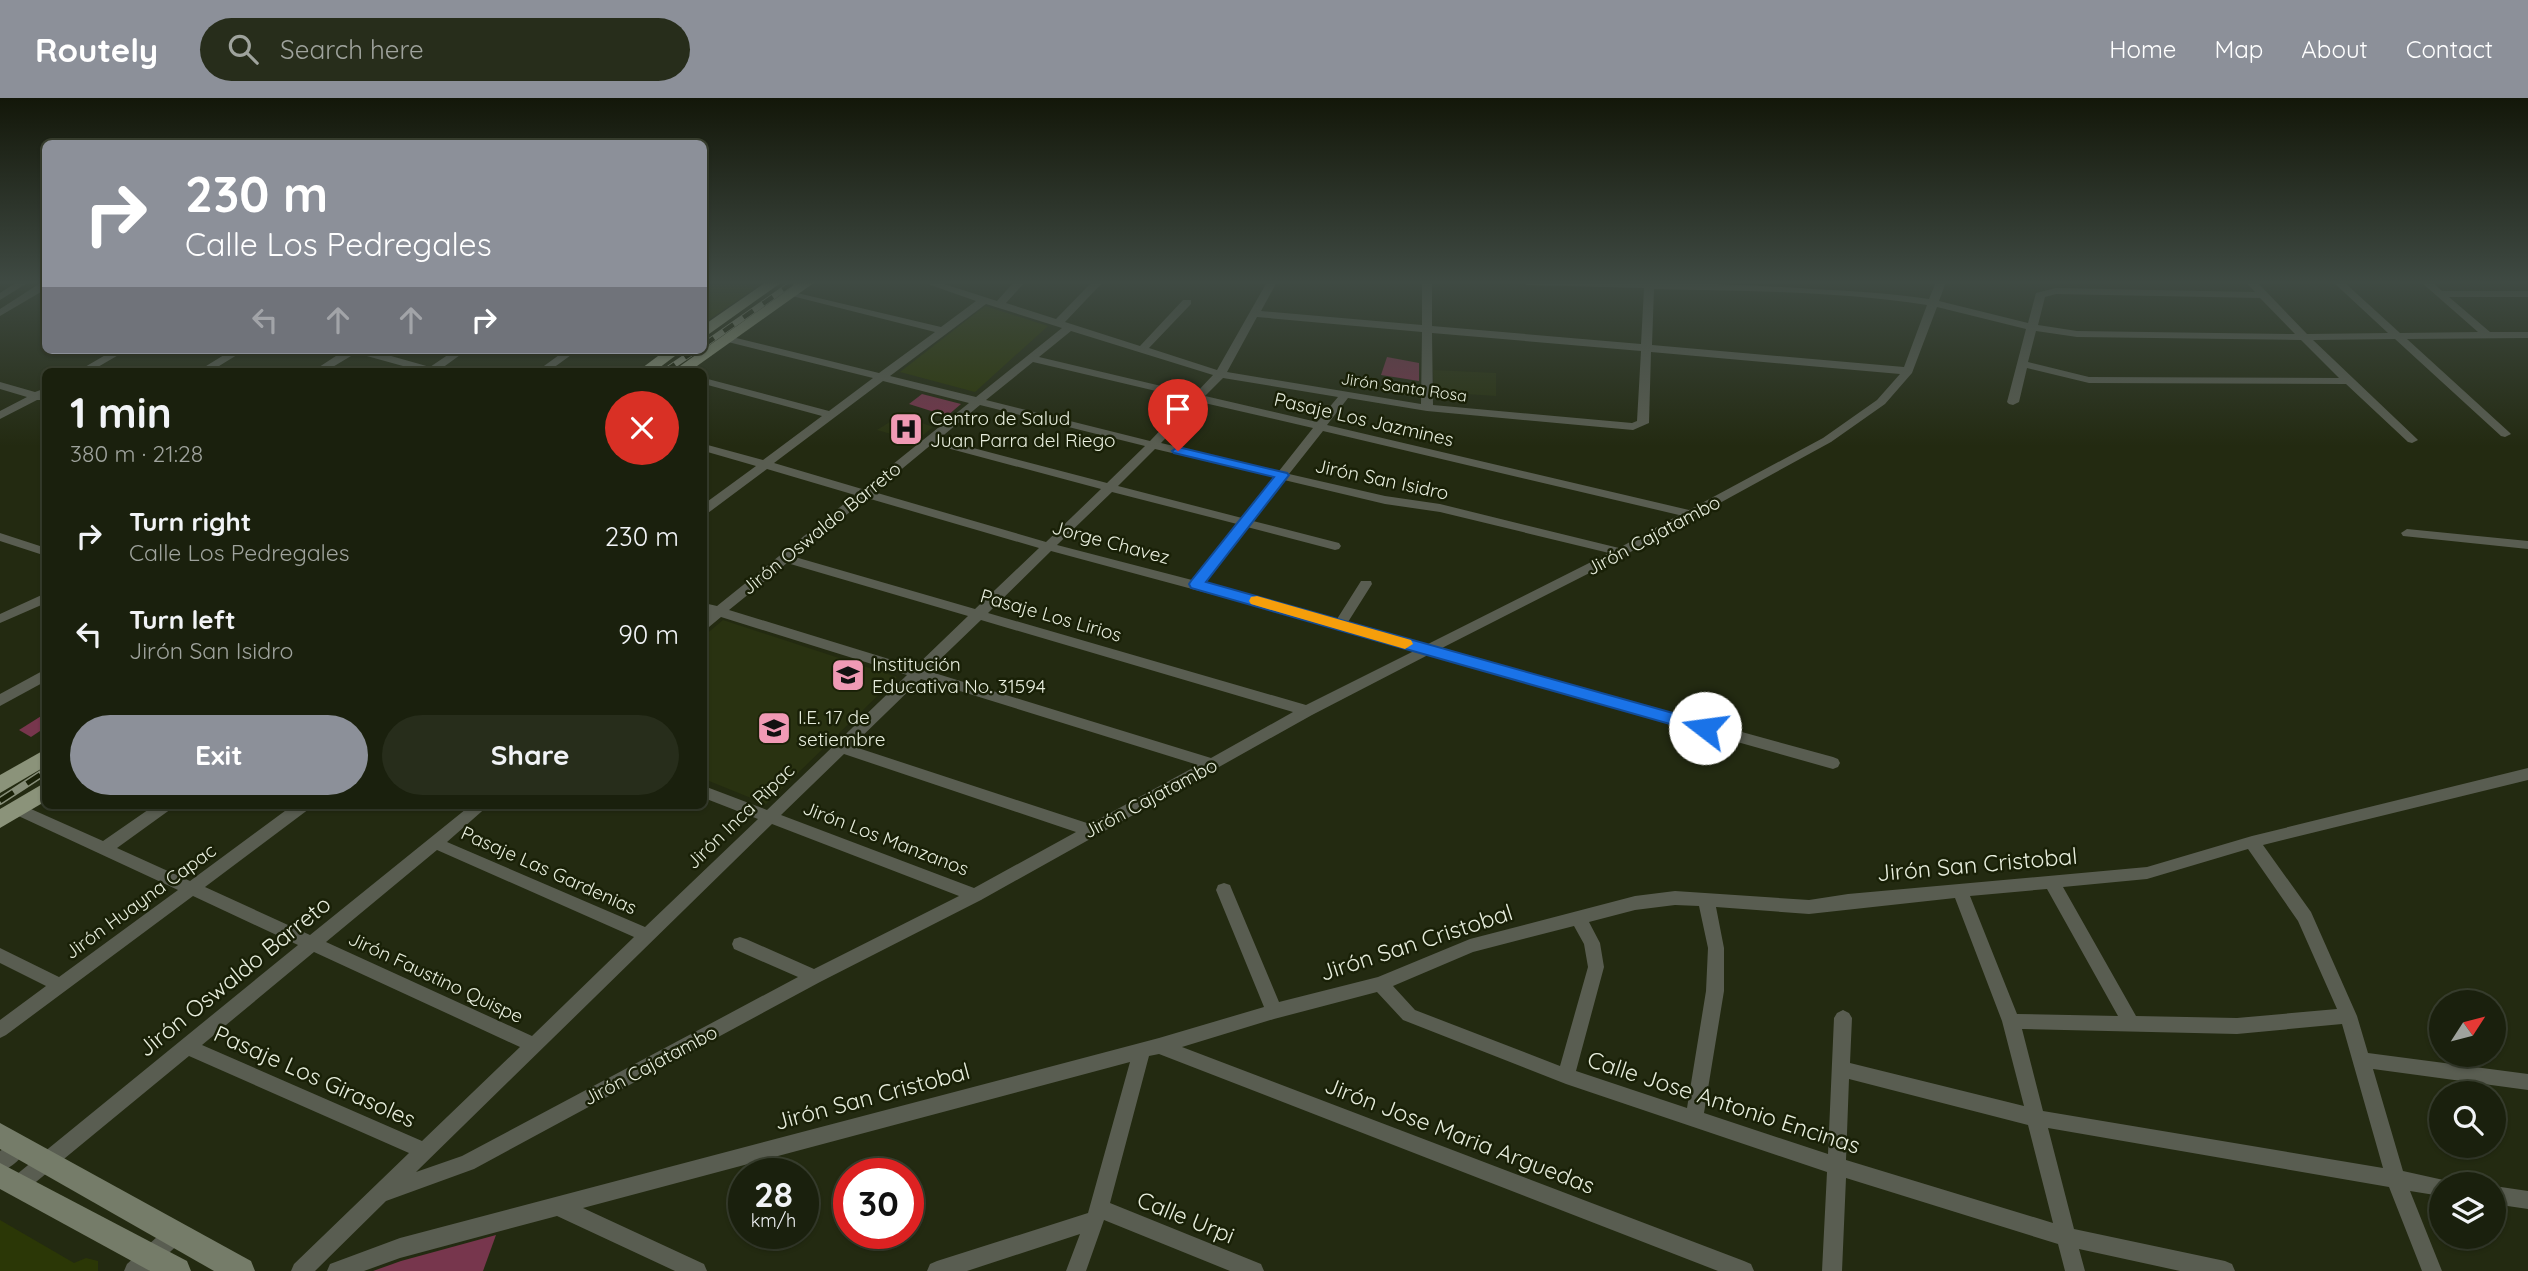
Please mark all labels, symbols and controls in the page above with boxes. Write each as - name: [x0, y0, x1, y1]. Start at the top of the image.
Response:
- search box: [200, 18, 690, 81]
- text: Routely: [35, 29, 158, 70]
- icon: search: [224, 30, 262, 68]
- text: Search here: [280, 33, 424, 66]
- text: Home: [2109, 34, 2176, 64]
- text: Map: [2214, 34, 2263, 64]
- text: About: [2301, 34, 2368, 64]
- text: Contact: [2406, 34, 2493, 64]
- text: 230 m: [185, 163, 328, 224]
- icon: right: [70, 168, 161, 259]
- text: Calle Los Pedregales: [185, 224, 492, 264]
- icon: left: [246, 301, 284, 339]
- icon: ahead: [319, 301, 357, 339]
- icon: ahead: [392, 301, 430, 339]
- icon: right: [465, 301, 503, 339]
- street label: Jirón Santa Rosa: [1340, 368, 1468, 406]
- pin: [1148, 379, 1208, 451]
- text: 1 min: [70, 386, 172, 439]
- street label: Pasaje Los Jazmines: [1272, 387, 1456, 451]
- icon: arrive: [1159, 390, 1197, 428]
- button: close: [605, 391, 679, 465]
- place label: Centro de Salud Juan Parra del Riego: [930, 406, 1115, 452]
- hospital icon: Centro de Salud Juan Parra del Riego: [887, 410, 925, 448]
- text: 380 m · 21:28: [70, 439, 203, 468]
- street label: Jirón San Isidro: [1313, 453, 1451, 505]
- street label: Jirón Oswaldo Barreto: [736, 456, 906, 600]
- street label: Jirón Cajatambo: [1582, 489, 1724, 581]
- text: Turn right: [129, 505, 251, 538]
- street label: Jorge Chavez: [1049, 515, 1173, 569]
- icon: right: [70, 517, 108, 555]
- text: 230 m: [605, 520, 679, 553]
- text: Calle Los Pedregales: [129, 538, 349, 567]
- street label: Pasaje Los Lirios: [978, 583, 1125, 647]
- text: Turn left: [129, 603, 236, 636]
- icon: left: [70, 615, 108, 653]
- text: 90 m: [618, 618, 679, 651]
- text: Jirón San Isidro: [129, 636, 293, 665]
- place label: Institución Educativa No. 31594: [872, 652, 1046, 698]
- school or university icon: Institución Educativa No. 31594: [829, 656, 867, 694]
- position arrow: [1668, 691, 1742, 765]
- place label: I.E. 17 de setiembre: [798, 705, 885, 751]
- school or university icon: I.E. 17 de setiembre: [755, 709, 793, 747]
- button: Exit: [70, 715, 368, 795]
- button: Share: [382, 715, 679, 795]
- street label: Jirón Cajatambo: [1079, 752, 1221, 844]
- street label: Jirón Inca Ripac: [681, 758, 799, 874]
- street label: Jirón Los Manzanos: [800, 795, 972, 881]
- street label: Pasaje Las Gardenias: [457, 820, 641, 920]
- street label: Jirón Huayna Capac: [60, 838, 220, 964]
- street label: Jirón San Cristobal: [1876, 841, 2078, 887]
- street label: Jirón Oswaldo Barreto: [132, 889, 336, 1063]
- street label: Jirón San Cristobal: [1316, 897, 1516, 987]
- street label: Jirón Faustino Quispe: [345, 926, 527, 1028]
- north arrow: [2429, 990, 2506, 1068]
- map controls: [2429, 990, 2506, 1249]
- street label: Pasaje Los Girasoles: [209, 1018, 421, 1134]
- street label: Jirón Cajatambo: [579, 1019, 721, 1111]
- street label: Calle Jose Antonio Encinas: [1584, 1044, 1864, 1160]
- street label: Jirón San Cristobal: [771, 1056, 973, 1136]
- street label: Jirón Jose Maria Arguedas: [1321, 1070, 1599, 1200]
- button: search: [2429, 1081, 2506, 1158]
- speed limit sign: 30: [833, 1158, 924, 1249]
- text: 28: [754, 1172, 793, 1216]
- button: layers: [2429, 1172, 2506, 1249]
- street label: Calle Urpi: [1133, 1184, 1239, 1250]
- text: km/h: [751, 1209, 796, 1232]

